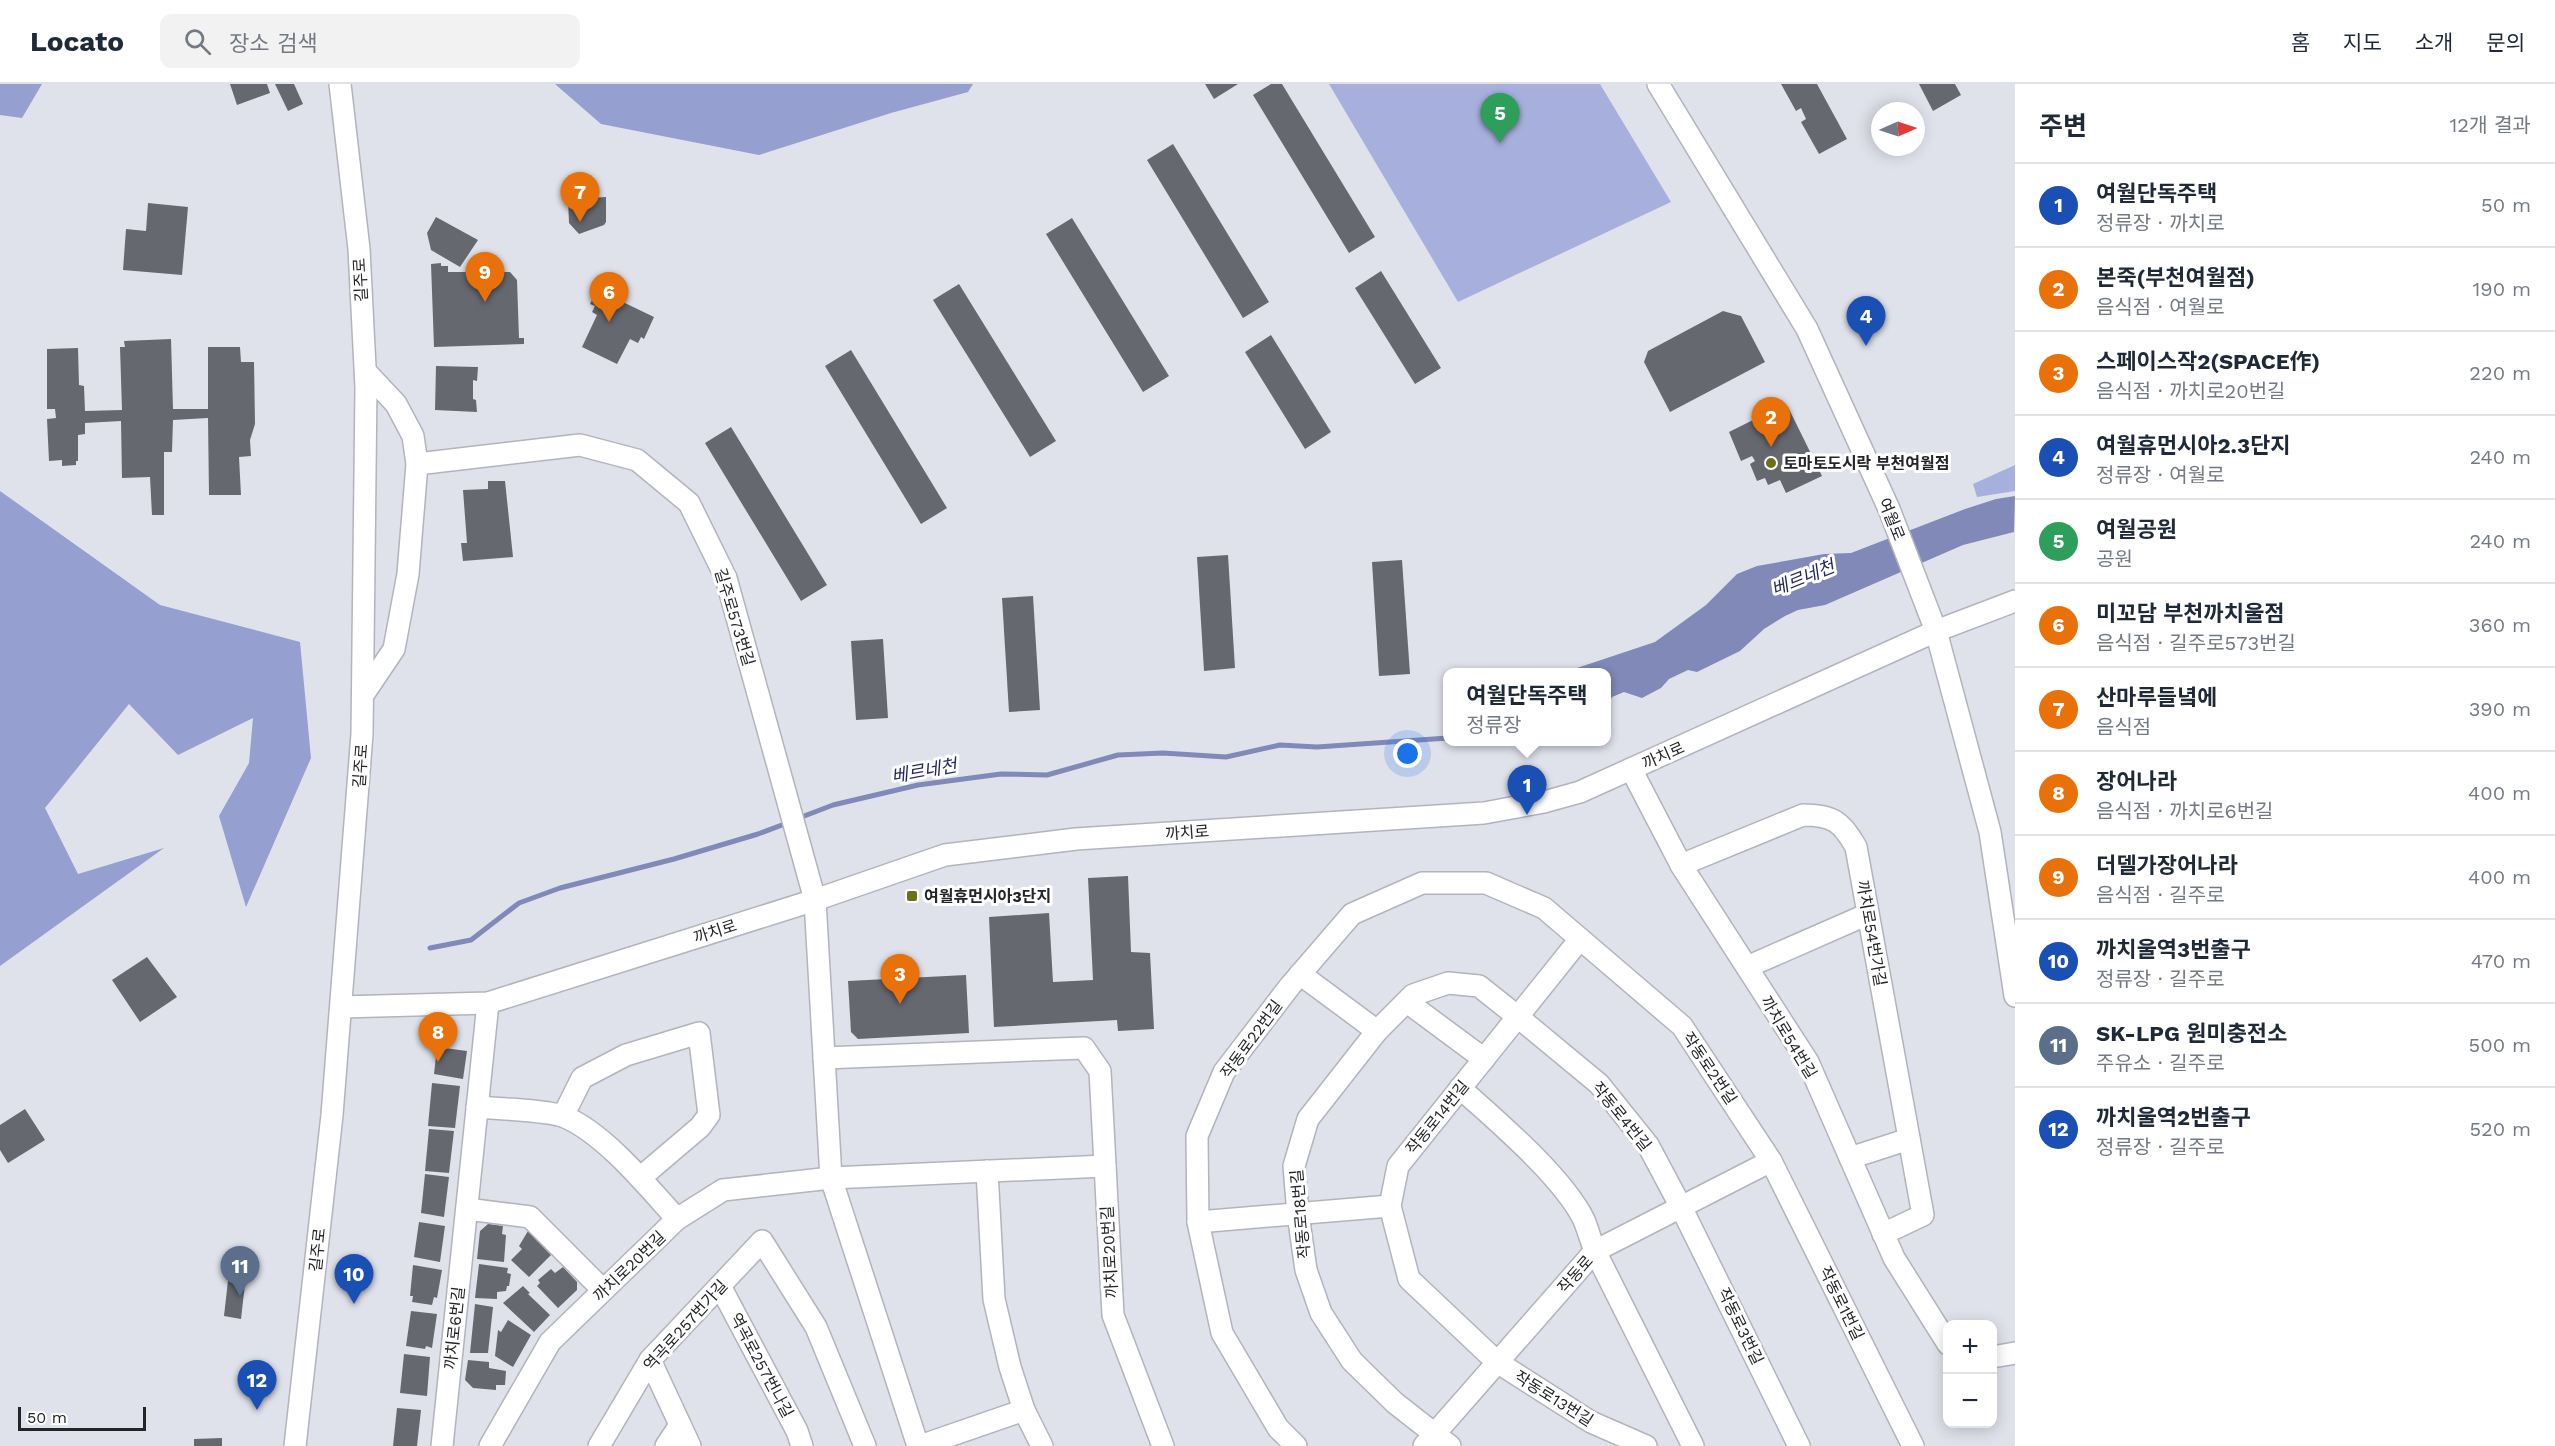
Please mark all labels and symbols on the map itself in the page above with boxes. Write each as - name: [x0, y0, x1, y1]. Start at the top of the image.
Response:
- pin: 5: [1480, 94, 1520, 143]
- north arrow: [1871, 102, 1925, 156]
- pin: 7: [560, 172, 600, 222]
- pin: 9: [466, 252, 504, 302]
- street label: 길주로: [350, 257, 371, 303]
- pin: 6: [590, 272, 628, 322]
- pin: 4: [1846, 296, 1886, 346]
- pin: 2: [1752, 398, 1790, 447]
- place label: 토마토도시락 부천여월점: [1783, 454, 1950, 473]
- marker: 토마토도시락 부천여월점: [1764, 456, 1778, 470]
- street label: 여월로: [1874, 495, 1909, 543]
- water label: 베르네천: [1768, 554, 1840, 600]
- street label: 길주로573번길: [711, 566, 758, 668]
- street label: 까치로: [1639, 738, 1687, 773]
- your location: [1393, 739, 1422, 768]
- street label: 길주로: [349, 743, 372, 789]
- water label: 베르네천: [889, 754, 961, 787]
- pin: 1: [1508, 766, 1546, 815]
- street label: 까치로: [1164, 821, 1210, 844]
- street label: 까치로54번가길: [1853, 879, 1890, 988]
- place label: 여월휴먼시아3단지: [924, 887, 1051, 906]
- marker: 여월휴먼시아3단지: [905, 889, 919, 903]
- street label: 까치로: [691, 916, 739, 947]
- pin: 3: [880, 954, 920, 1004]
- street label: 까치로54번길: [1757, 993, 1821, 1082]
- street label: 작동로22번길: [1217, 996, 1286, 1082]
- pin: 8: [418, 1012, 458, 1062]
- street label: 작동로2번길: [1679, 1029, 1741, 1108]
- street label: 작동로14번길: [1402, 1077, 1473, 1158]
- street label: 작동로4번길: [1588, 1078, 1655, 1155]
- street label: 작동로18번길: [1287, 1168, 1314, 1259]
- street label: 까치로20번길: [1098, 1205, 1121, 1299]
- street label: 길주로: [306, 1227, 329, 1273]
- street label: 까치로20번길: [589, 1227, 669, 1305]
- pin: 11: [220, 1246, 260, 1296]
- street label: 작동로: [1554, 1251, 1597, 1297]
- pin: 10: [334, 1254, 374, 1304]
- street label: 작동로1번길: [1816, 1263, 1868, 1343]
- street label: 역곡로257번가길: [640, 1276, 731, 1375]
- street label: 작동로3번길: [1714, 1285, 1767, 1368]
- street label: 까치로6번길: [441, 1286, 468, 1370]
- street label: 역곡로257번나길: [726, 1310, 797, 1421]
- pin: 12: [238, 1360, 276, 1410]
- street label: 작동로13번길: [1511, 1367, 1597, 1430]
- scale bar: [18, 1404, 146, 1432]

